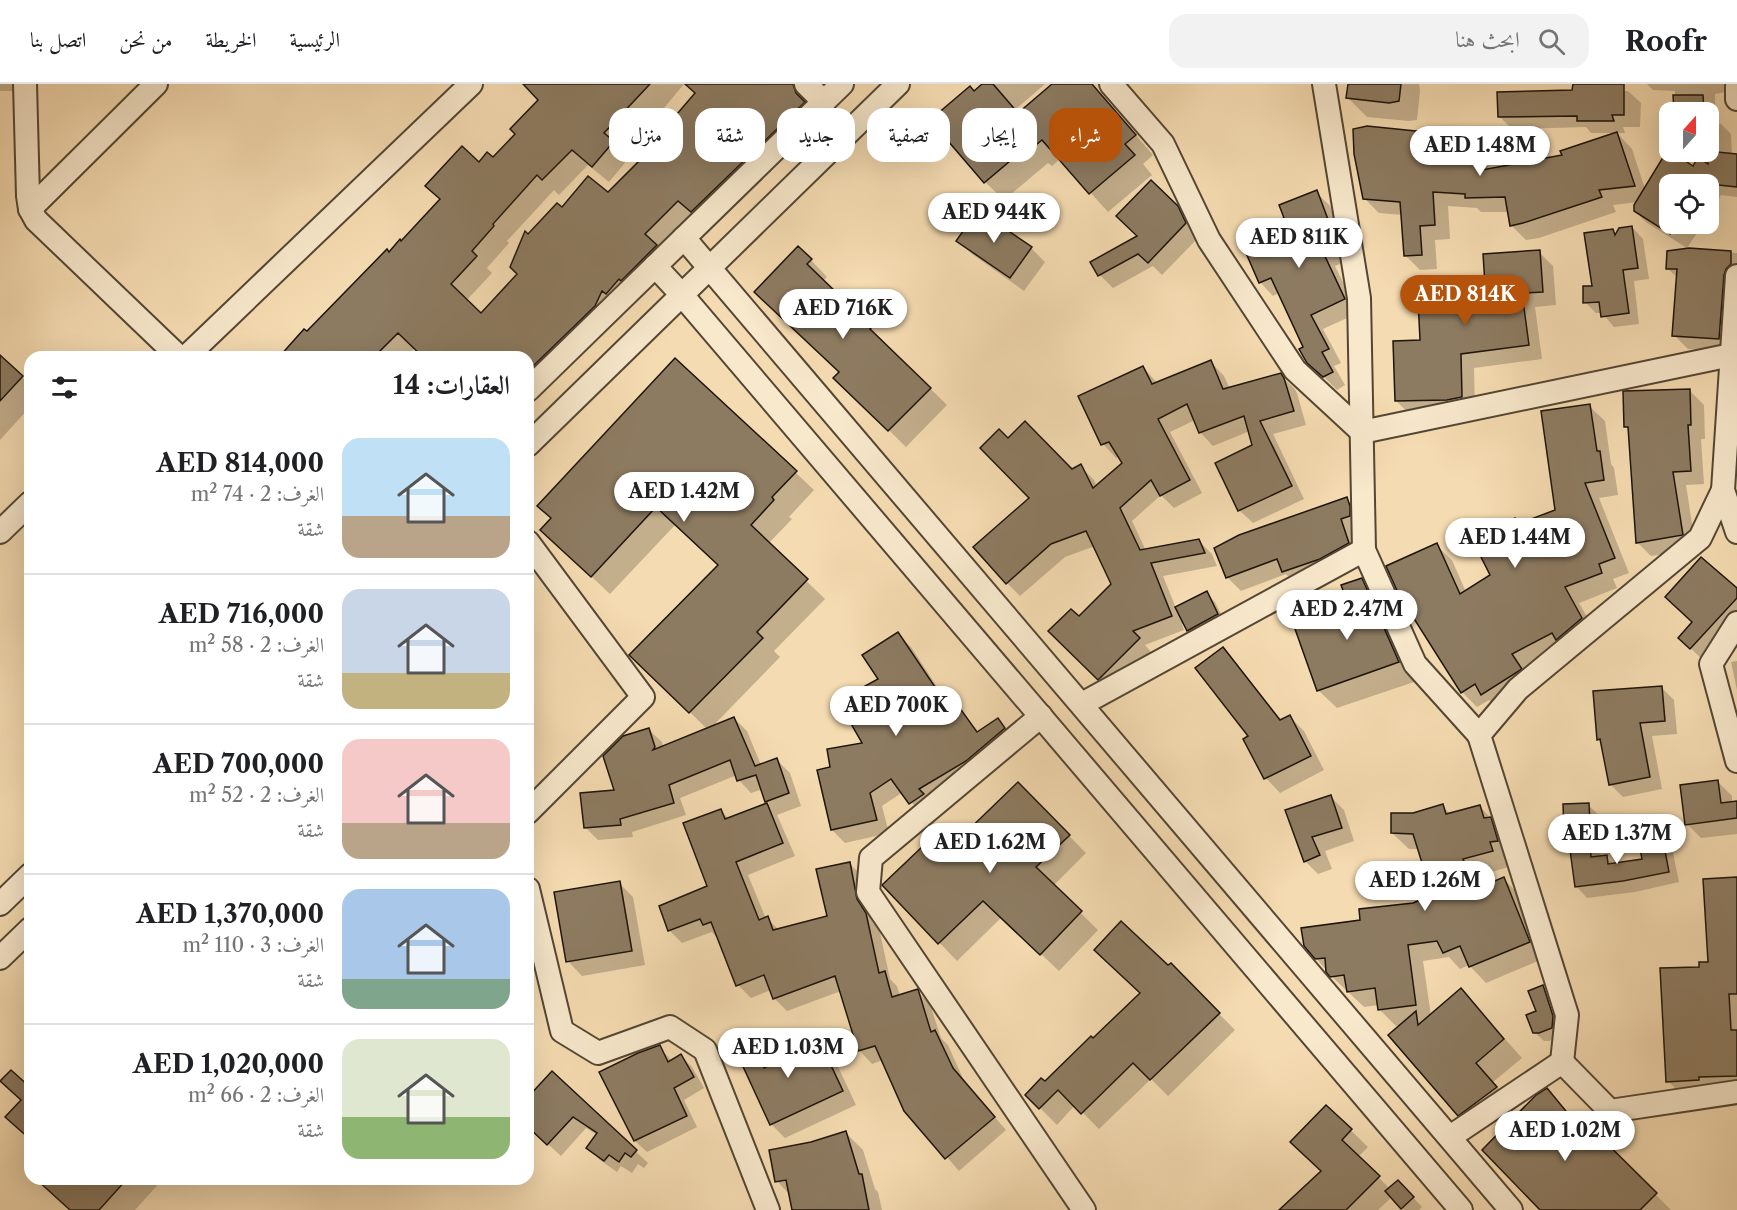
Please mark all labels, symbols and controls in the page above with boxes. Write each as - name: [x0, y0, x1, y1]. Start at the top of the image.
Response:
- search box: [1169, 14, 1589, 68]
- text: Roofr: [1625, 24, 1707, 58]
- icon: search: [1535, 25, 1568, 58]
- text: ابحث هنا: [1455, 26, 1520, 53]
- text: اتصل بنا: [30, 27, 86, 52]
- text: من نحن: [119, 27, 172, 52]
- text: الخريطة: [205, 27, 257, 52]
- text: الرئيسية: [290, 27, 340, 52]
- north arrow: [1659, 102, 1719, 162]
- map controls: [1659, 102, 1719, 234]
- chip: منزل: [609, 108, 683, 162]
- chip: شقة: [695, 108, 765, 162]
- chip: جديد: [777, 108, 855, 162]
- chip: تصفية: [867, 108, 950, 162]
- chip: إيجار: [962, 108, 1037, 162]
- chip: شراء: [1049, 108, 1122, 162]
- pin: AED 1.48M: [1411, 126, 1549, 177]
- text: AED 1.48M: [1424, 133, 1536, 157]
- button: locate: [1659, 174, 1719, 234]
- pin: AED 944K: [932, 193, 1056, 244]
- text: AED 944K: [942, 200, 1046, 224]
- pin: AED 811K: [1237, 218, 1361, 269]
- text: AED 811K: [1250, 225, 1348, 249]
- pin: AED 814K: [1403, 275, 1527, 326]
- text: AED 814K: [1414, 282, 1516, 306]
- pin: AED 716K: [781, 289, 905, 340]
- text: AED 716K: [793, 296, 893, 320]
- text: العقارات: 14: [393, 369, 510, 401]
- icon: filters: [48, 371, 81, 404]
- text: AED 814,000: [156, 447, 324, 479]
- icon: home: [390, 462, 462, 534]
- pin: AED 1.42M: [615, 472, 753, 523]
- text: AED 1.42M: [628, 479, 740, 503]
- text: الغرف: 2 · 74 m²: [191, 482, 324, 506]
- text: شقة: [298, 517, 324, 541]
- pin: AED 1.44M: [1446, 518, 1584, 569]
- text: AED 1.44M: [1459, 525, 1571, 549]
- pin: AED 2.47M: [1278, 590, 1416, 641]
- text: AED 2.47M: [1290, 597, 1404, 621]
- text: AED 716,000: [159, 598, 324, 630]
- icon: home: [390, 613, 462, 685]
- text: الغرف: 2 · 58 m²: [189, 633, 324, 657]
- text: شقة: [298, 668, 324, 692]
- pin: AED 700K: [834, 686, 958, 737]
- text: AED 700K: [844, 693, 948, 717]
- text: AED 700,000: [153, 748, 324, 780]
- icon: home: [390, 763, 462, 835]
- text: الغرف: 2 · 52 m²: [189, 783, 324, 807]
- pin: AED 1.37M: [1548, 814, 1686, 865]
- text: شقة: [298, 818, 324, 842]
- text: AED 1.37M: [1562, 821, 1672, 845]
- pin: AED 1.62M: [921, 823, 1059, 874]
- text: AED 1.62M: [934, 830, 1046, 854]
- pin: AED 1.26M: [1356, 861, 1494, 912]
- text: AED 1.26M: [1369, 868, 1481, 892]
- text: AED 1,370,000: [136, 898, 324, 930]
- icon: home: [390, 913, 462, 985]
- text: الغرف: 3 · 110 m²: [182, 933, 324, 957]
- text: شقة: [298, 968, 324, 992]
- pin: AED 1.03M: [719, 1028, 857, 1079]
- text: AED 1.03M: [732, 1035, 844, 1059]
- text: AED 1,020,000: [133, 1048, 324, 1080]
- icon: home: [390, 1063, 462, 1135]
- text: الغرف: 2 · 66 m²: [188, 1083, 324, 1107]
- pin: AED 1.02M: [1496, 1111, 1634, 1162]
- text: شقة: [298, 1118, 324, 1142]
- text: AED 1.02M: [1509, 1118, 1621, 1142]

